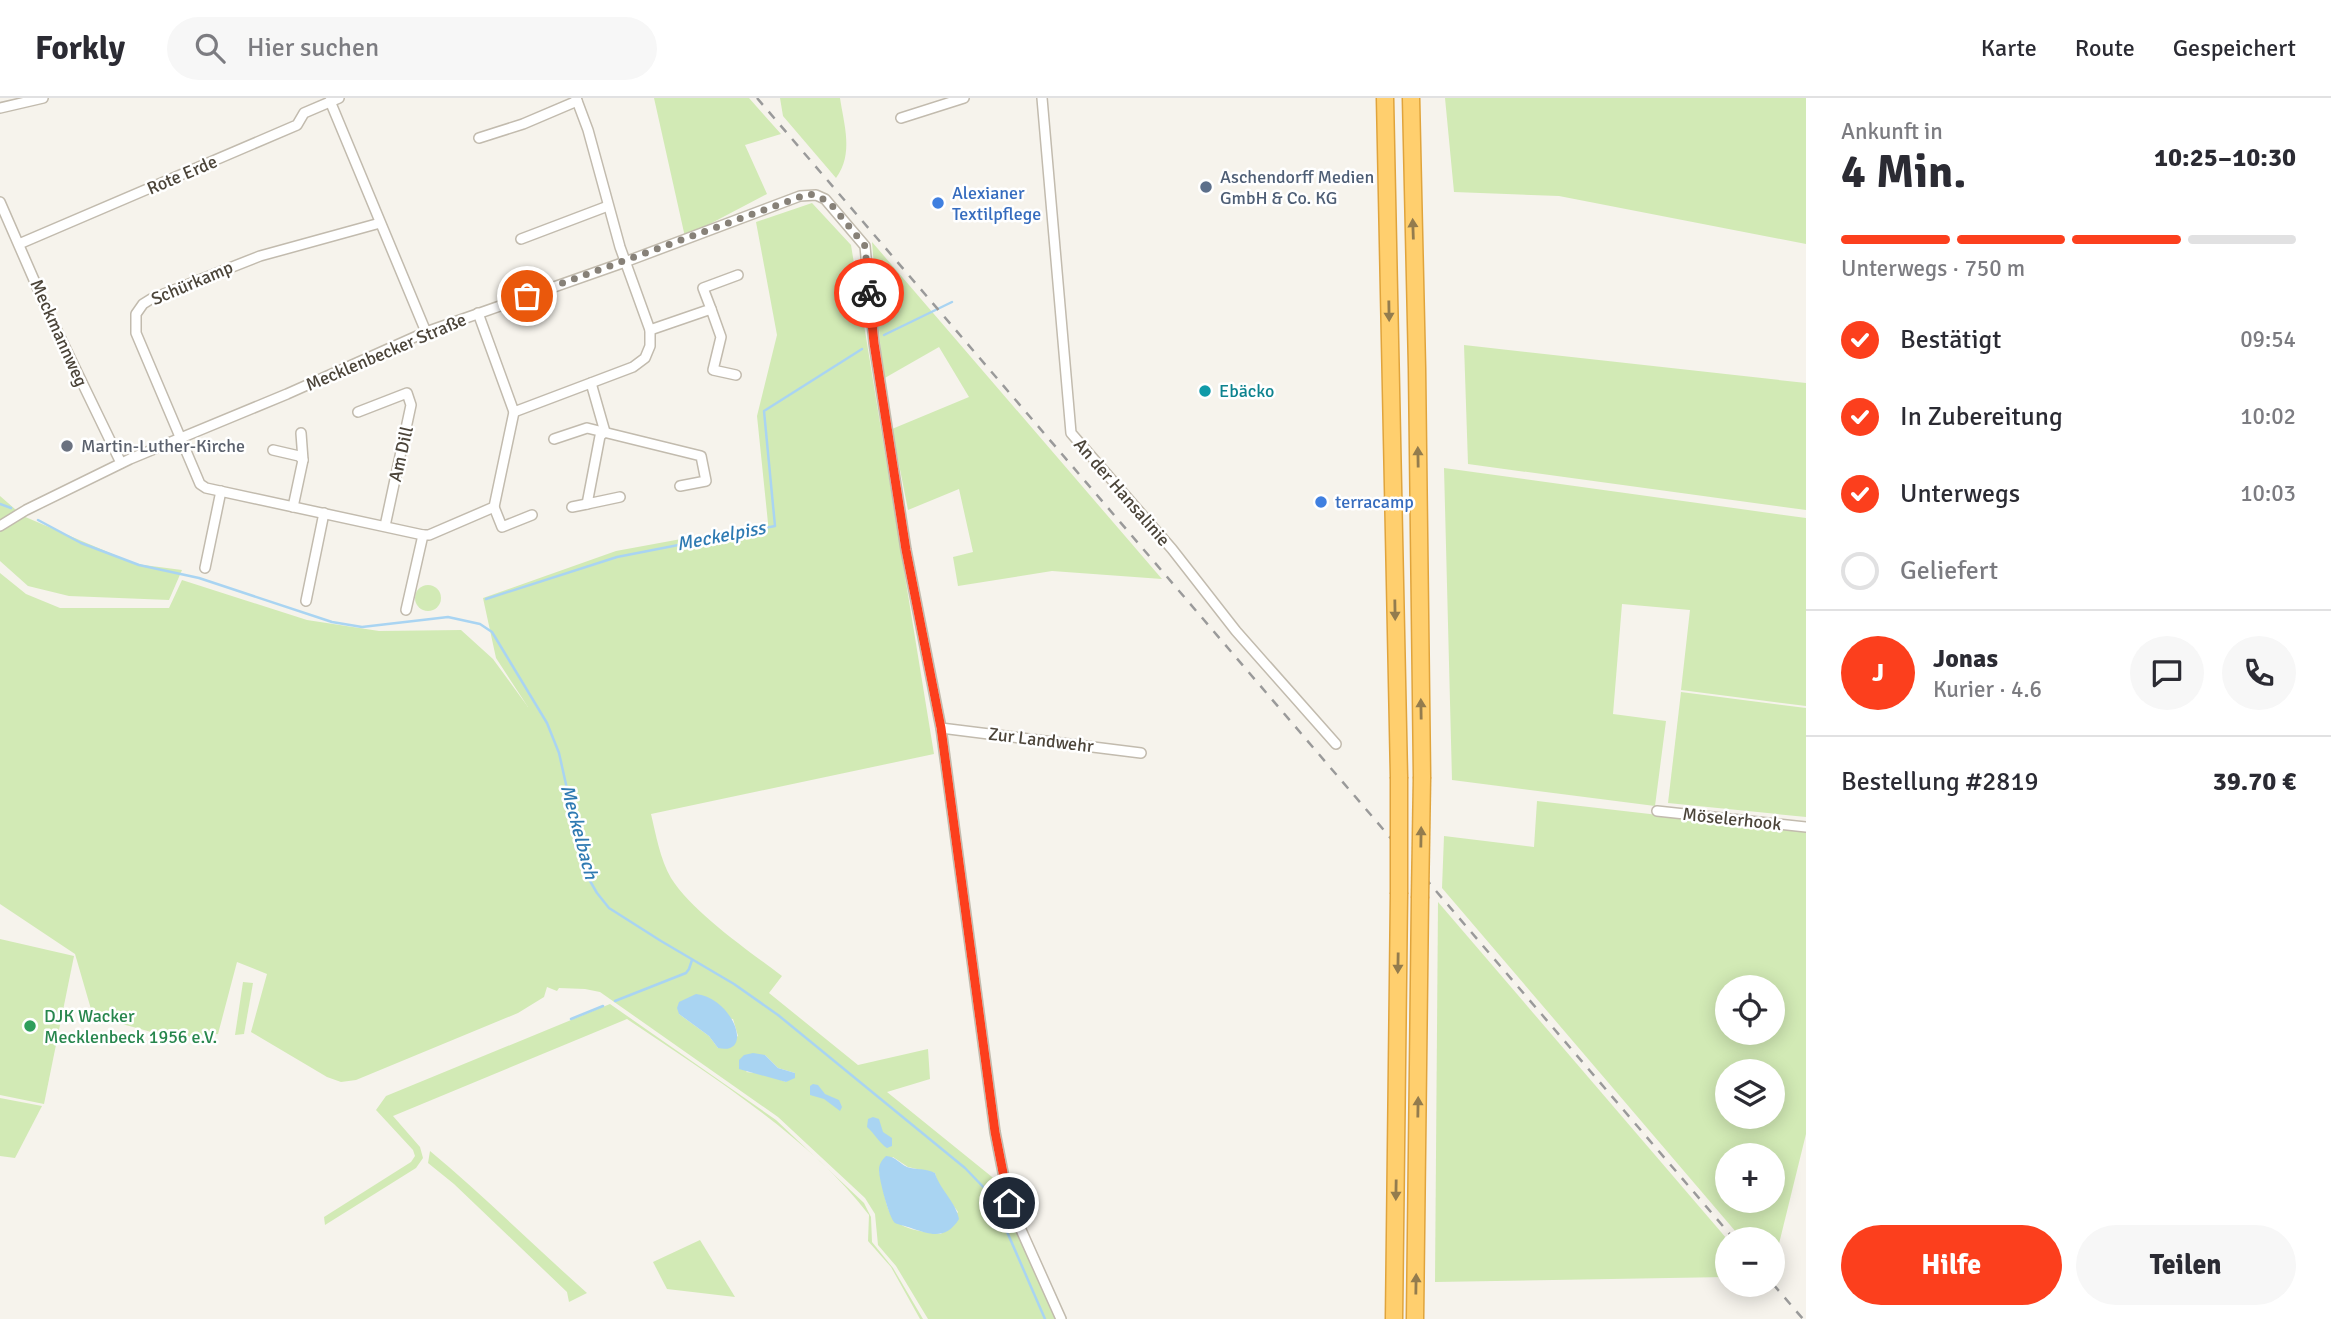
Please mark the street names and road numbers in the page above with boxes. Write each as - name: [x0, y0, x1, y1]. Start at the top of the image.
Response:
- street label: Rote Erde: [144, 150, 220, 200]
- street label: Schürkamp: [148, 256, 236, 310]
- street label: Meckmannweg: [26, 276, 92, 390]
- street label: Mecklenbecker Straße: [302, 308, 470, 396]
- street label: Am Dill: [384, 424, 418, 484]
- street label: An der Hansalinie: [1069, 434, 1175, 550]
- street label: Zur Landwehr: [987, 723, 1095, 757]
- street label: Möselerhook: [1682, 803, 1782, 835]

